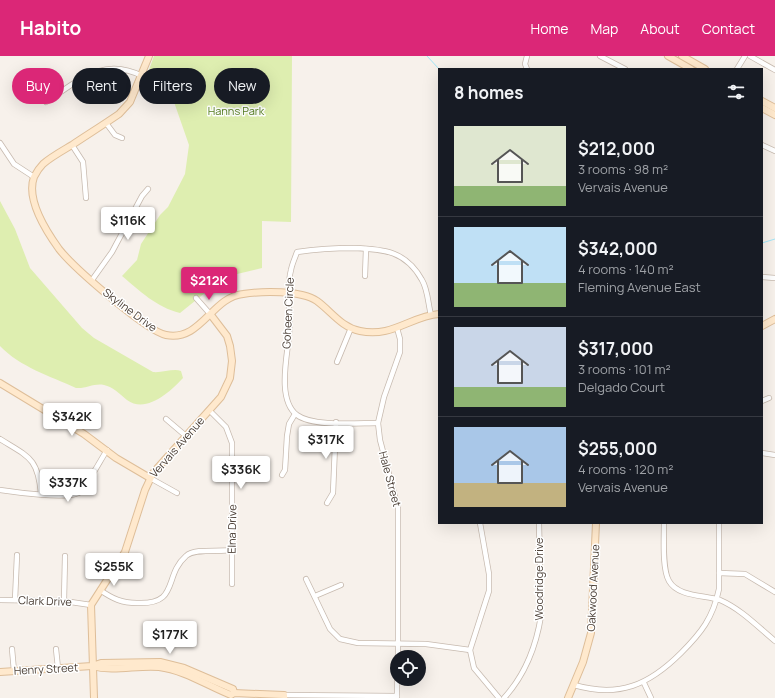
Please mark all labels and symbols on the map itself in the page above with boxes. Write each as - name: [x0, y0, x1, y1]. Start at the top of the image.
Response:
- park label: Hanns Park: [208, 103, 265, 118]
- pin: $116K: [100, 207, 156, 241]
- pin: $212K: [181, 267, 237, 301]
- street label: Goheen Circle: [278, 276, 297, 349]
- street label: Skyline Drive: [100, 284, 161, 335]
- pin: $342K: [44, 403, 100, 437]
- street label: Vervais Avenue: [146, 413, 208, 480]
- pin: $317K: [298, 426, 354, 460]
- street label: Hale Street: [376, 449, 405, 508]
- pin: $336K: [213, 456, 269, 490]
- pin: $337K: [40, 469, 96, 503]
- street label: Elna Drive: [224, 504, 239, 554]
- street label: Woodridge Drive: [531, 537, 546, 621]
- street label: Oakwood Avenue: [583, 544, 602, 632]
- pin: $255K: [86, 553, 142, 587]
- street label: Clark Drive: [18, 592, 73, 609]
- pin: $177K: [142, 621, 198, 655]
- street label: Henry Street: [13, 659, 79, 678]

